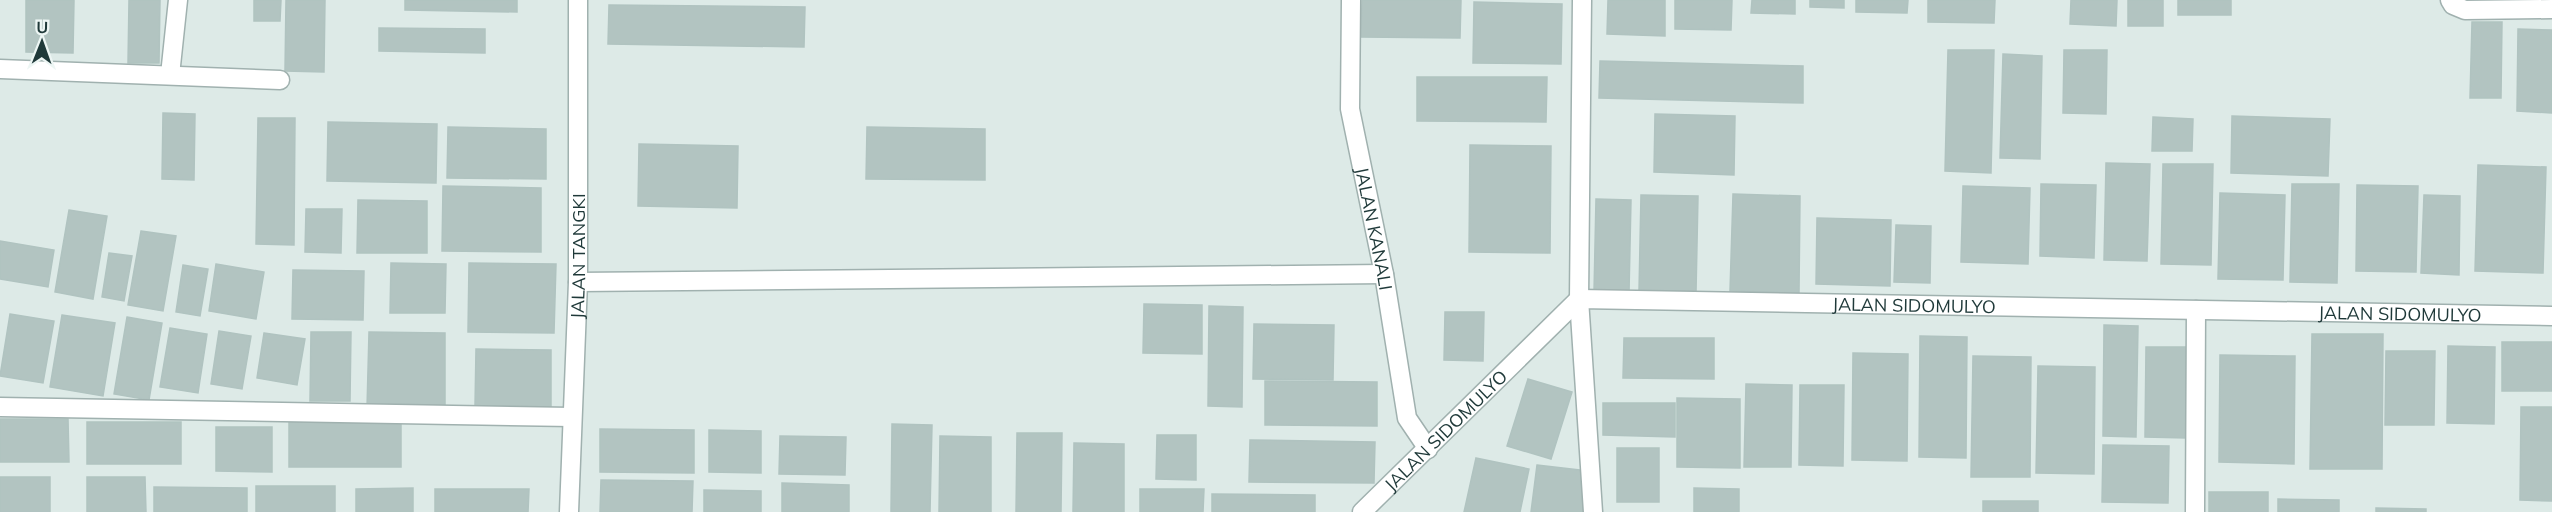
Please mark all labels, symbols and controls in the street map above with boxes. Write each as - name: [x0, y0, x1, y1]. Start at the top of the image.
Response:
- north arrow: [12, 12, 72, 72]
- text: U: [36, 17, 48, 37]
- street label: JALAN KANALI: [1351, 165, 1398, 292]
- street label: JALAN TANGKI: [565, 193, 590, 319]
- street label: JALAN SIDOMULYO: [1832, 292, 1996, 318]
- street label: JALAN SIDOMULYO: [2318, 300, 2482, 326]
- street label: JALAN SIDOMULYO: [1379, 365, 1512, 496]

